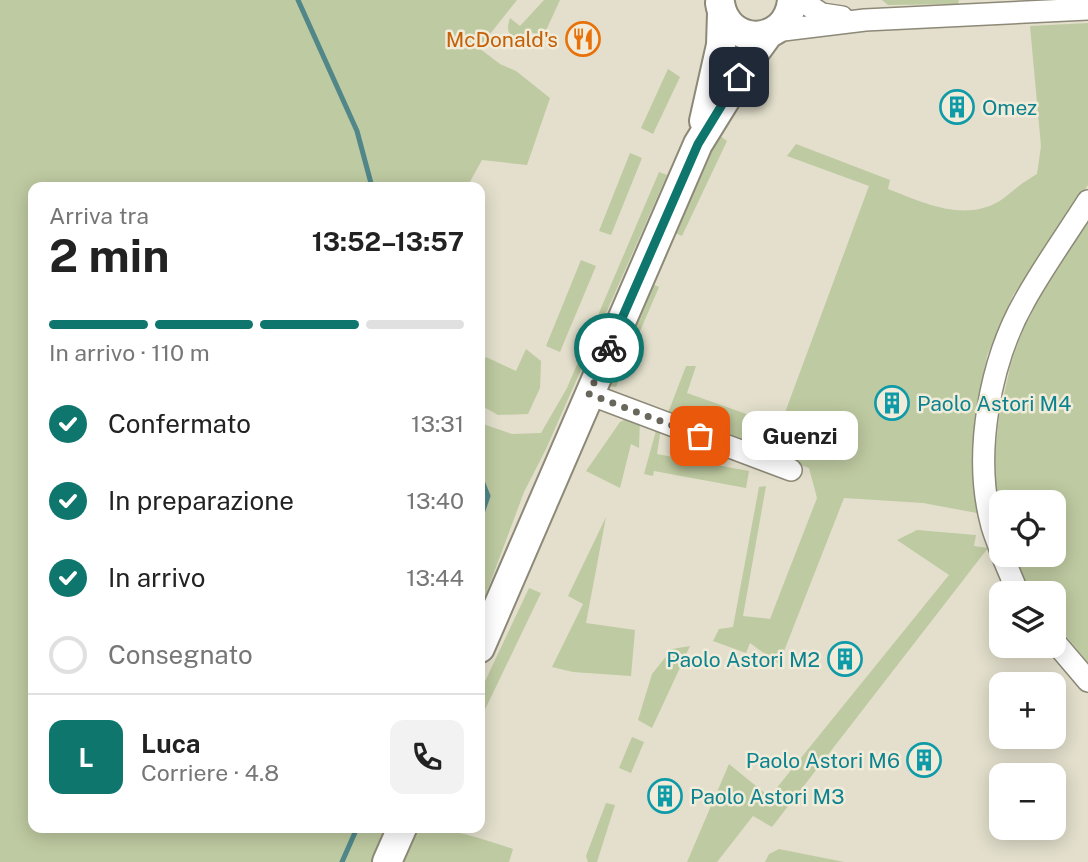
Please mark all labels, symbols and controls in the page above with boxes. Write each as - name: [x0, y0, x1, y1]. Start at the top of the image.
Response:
- restaurant icon: McDonald's: [564, 20, 602, 58]
- place label: McDonald's: [446, 27, 558, 52]
- pin: [709, 47, 769, 107]
- icon: home: [720, 58, 758, 96]
- building icon: Omez: [938, 88, 976, 126]
- place label: Omez: [982, 95, 1037, 120]
- text: Arriva tra: [49, 202, 149, 229]
- text: 13:52–13:57: [312, 226, 464, 257]
- text: 2 min: [49, 228, 169, 282]
- courier: [574, 313, 644, 383]
- icon: bike: [590, 329, 628, 367]
- text: In arrivo · 110 m: [49, 339, 210, 366]
- building icon: Paolo Astori M4: [873, 384, 911, 422]
- place label: Paolo Astori M4: [917, 391, 1071, 416]
- icon: check: [49, 405, 87, 443]
- pin: [670, 406, 730, 466]
- text: Confermato: [108, 408, 251, 439]
- text: 13:31: [411, 410, 464, 437]
- callout: Guenzi: [742, 412, 858, 460]
- icon: bag: [681, 417, 719, 455]
- text: Guenzi: [762, 422, 838, 449]
- icon: check: [49, 482, 87, 520]
- text: In preparazione: [108, 485, 294, 516]
- text: 13:40: [407, 487, 464, 514]
- map controls: [989, 490, 1066, 840]
- button: locate: [989, 490, 1066, 567]
- icon: check: [49, 559, 87, 597]
- text: In arrivo: [108, 562, 205, 593]
- text: 13:44: [406, 564, 464, 591]
- button: layers: [989, 581, 1066, 658]
- text: Consegnato: [108, 639, 253, 670]
- building icon: Paolo Astori M2: [826, 640, 864, 678]
- place label: Paolo Astori M2: [666, 647, 820, 672]
- button: +: [989, 672, 1066, 749]
- button: phone: [390, 720, 464, 794]
- text: Luca: [141, 728, 201, 759]
- building icon: Paolo Astori M6: [905, 741, 943, 779]
- text: L: [78, 742, 94, 773]
- place label: Paolo Astori M6: [746, 748, 900, 773]
- text: Corriere · 4.8: [141, 759, 279, 786]
- button: −: [989, 763, 1066, 840]
- building icon: Paolo Astori M3: [646, 777, 684, 815]
- place label: Paolo Astori M3: [690, 784, 844, 809]

